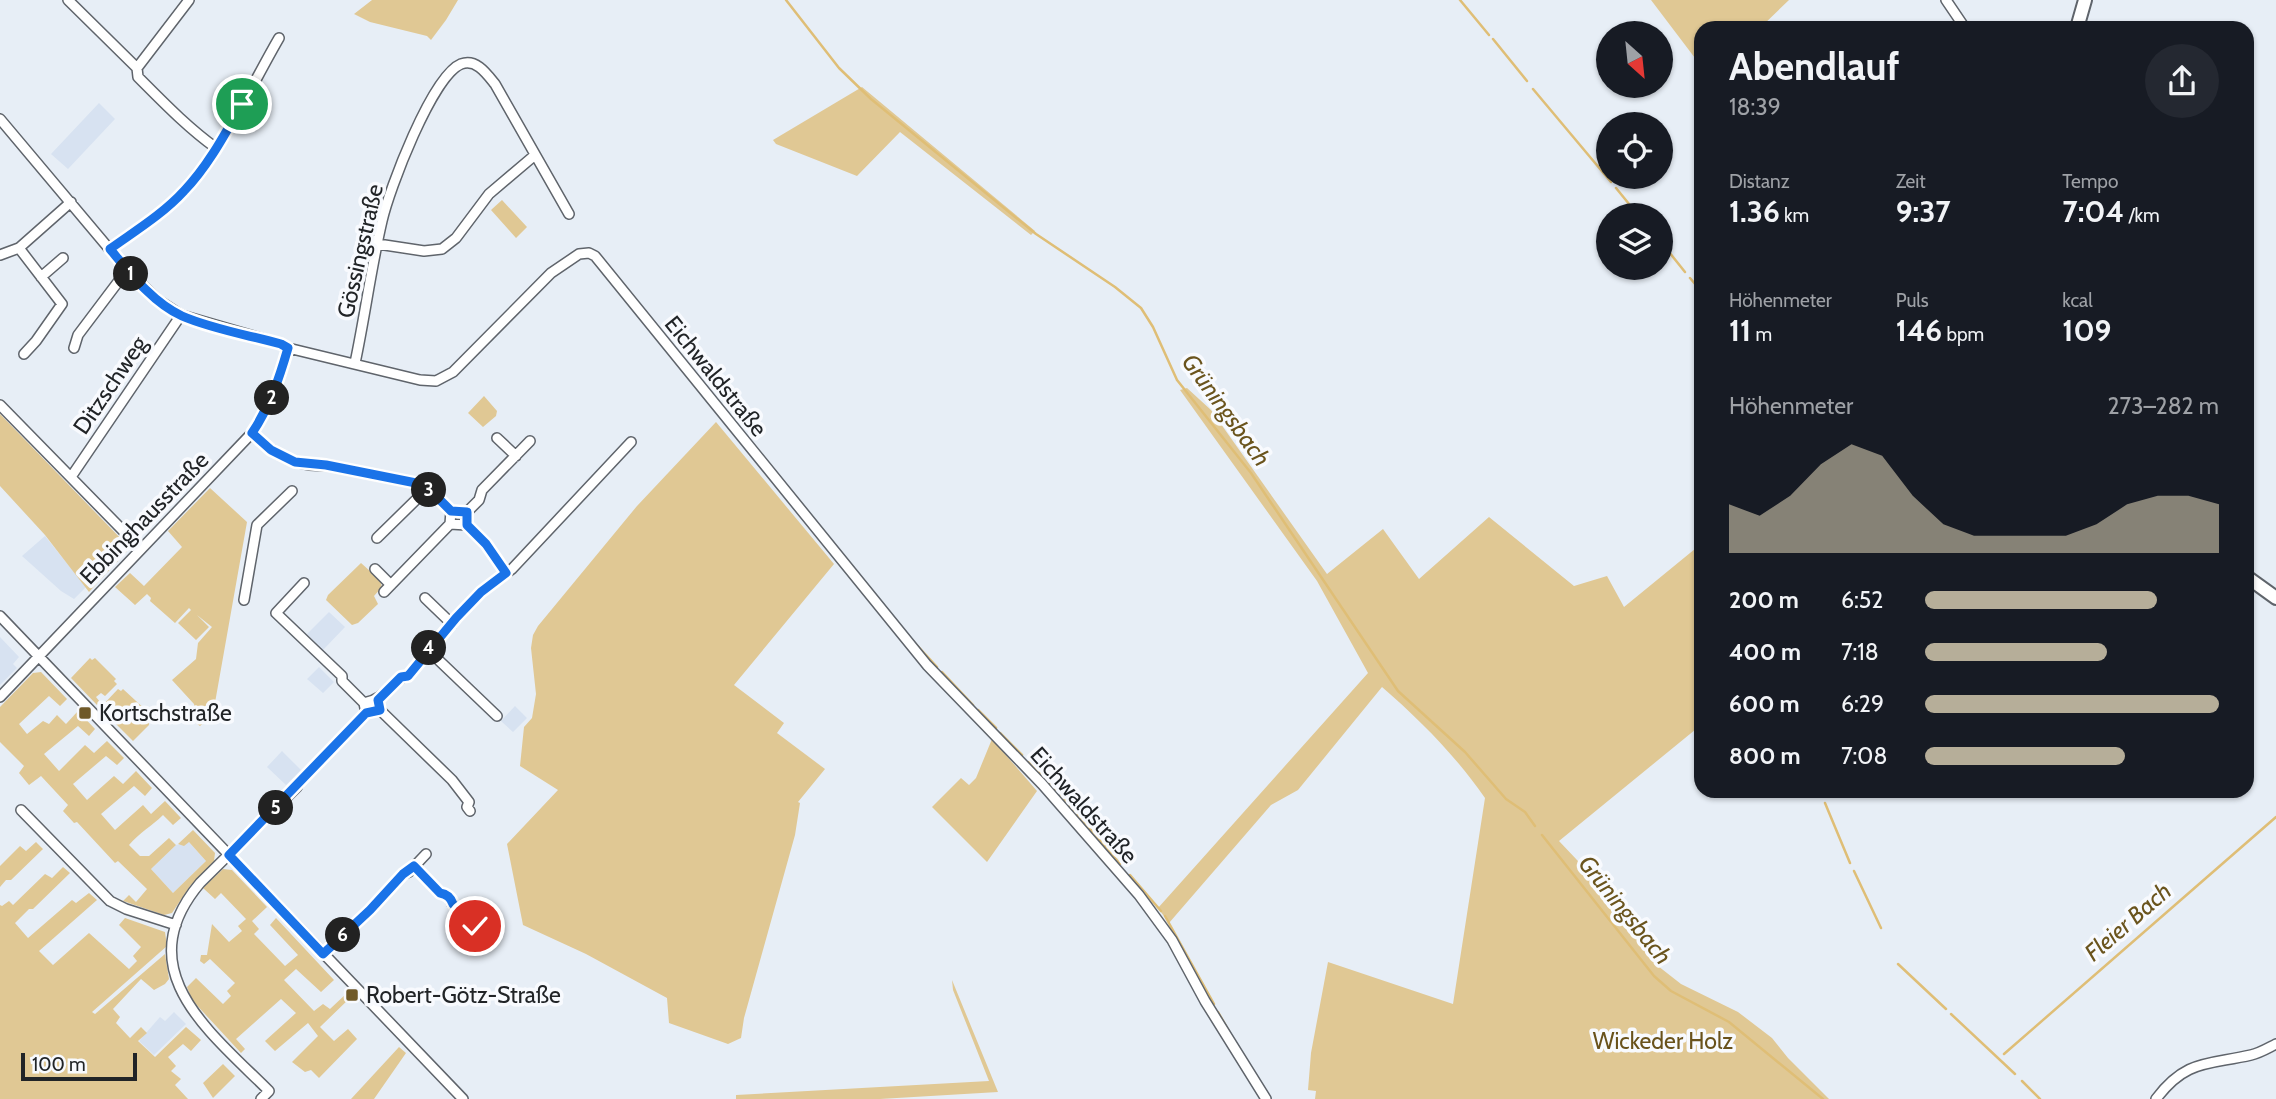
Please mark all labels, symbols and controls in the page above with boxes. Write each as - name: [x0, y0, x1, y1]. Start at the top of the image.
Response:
- north arrow: [1596, 21, 1673, 98]
- map controls: [1596, 21, 1673, 280]
- text: Abendlauf: [1729, 43, 1899, 90]
- button: share: [2145, 44, 2219, 118]
- pin: [212, 74, 272, 134]
- icon: arrive: [223, 85, 261, 123]
- text: 18:39: [1729, 93, 1781, 121]
- button: locate: [1596, 112, 1673, 189]
- text: Distanz: [1729, 170, 1790, 193]
- text: Zeit: [1896, 170, 1926, 193]
- text: Tempo: [2062, 170, 2118, 193]
- street label: Gössingstraße: [331, 181, 389, 321]
- text: 1.36: [1729, 193, 1780, 230]
- text: 9:37: [1896, 193, 1951, 230]
- text: 7:04: [2062, 193, 2124, 230]
- button: layers: [1596, 203, 1673, 280]
- text: km: [1780, 204, 1809, 227]
- text: /km: [2124, 204, 2160, 227]
- pin: 1: [114, 256, 148, 292]
- text: 1: [127, 262, 134, 285]
- text: Höhenmeter: [1729, 289, 1832, 312]
- text: Puls: [1896, 289, 1929, 312]
- text: kcal: [2062, 289, 2093, 312]
- street label: Eichwaldstraße: [659, 310, 773, 442]
- text: 11: [1729, 312, 1751, 349]
- text: 146: [1896, 312, 1942, 349]
- text: 109: [2062, 312, 2111, 349]
- text: m: [1751, 323, 1772, 346]
- text: bpm: [1942, 323, 1984, 346]
- street label: Ditzschweg: [67, 330, 153, 439]
- water label: Grüningsbach: [1176, 348, 1277, 472]
- pin: 2: [254, 380, 290, 416]
- text: 2: [266, 386, 277, 409]
- text: Höhenmeter: [1729, 392, 1853, 420]
- text: 273–282 m: [2107, 392, 2219, 420]
- street label: Ebbinghausstraße: [74, 446, 214, 590]
- pin: 3: [412, 472, 446, 508]
- text: 3: [423, 478, 434, 501]
- text: 200 m: [1729, 586, 1799, 614]
- text: 6:52: [1841, 586, 1883, 614]
- pin: 4: [412, 630, 446, 666]
- text: 4: [423, 636, 434, 659]
- text: 400 m: [1729, 638, 1801, 666]
- text: 7:18: [1841, 638, 1879, 666]
- text: 600 m: [1729, 690, 1800, 718]
- text: 6:29: [1841, 690, 1884, 718]
- place label: Kortschstraße: [99, 699, 232, 727]
- marker: Kortschstraße: [77, 705, 93, 721]
- street label: Eichwaldstraße: [1024, 741, 1144, 869]
- text: 800 m: [1729, 742, 1801, 770]
- text: 7:08: [1841, 742, 1887, 770]
- pin: 5: [258, 790, 294, 826]
- text: 5: [270, 796, 281, 819]
- water label: Grüningsbach: [1573, 849, 1678, 970]
- water label: Fleier Bach: [2079, 876, 2177, 967]
- pin: [445, 896, 505, 956]
- icon: check: [456, 907, 494, 945]
- pin: 6: [326, 918, 360, 953]
- text: 6: [337, 923, 348, 946]
- place label: Robert-Götz-Straße: [366, 981, 561, 1009]
- marker: Robert-Götz-Straße: [344, 987, 360, 1003]
- park label: Wickeder Holz: [1593, 1027, 1733, 1055]
- scale bar: [21, 1050, 136, 1082]
- text: 100 m: [32, 1053, 86, 1076]

